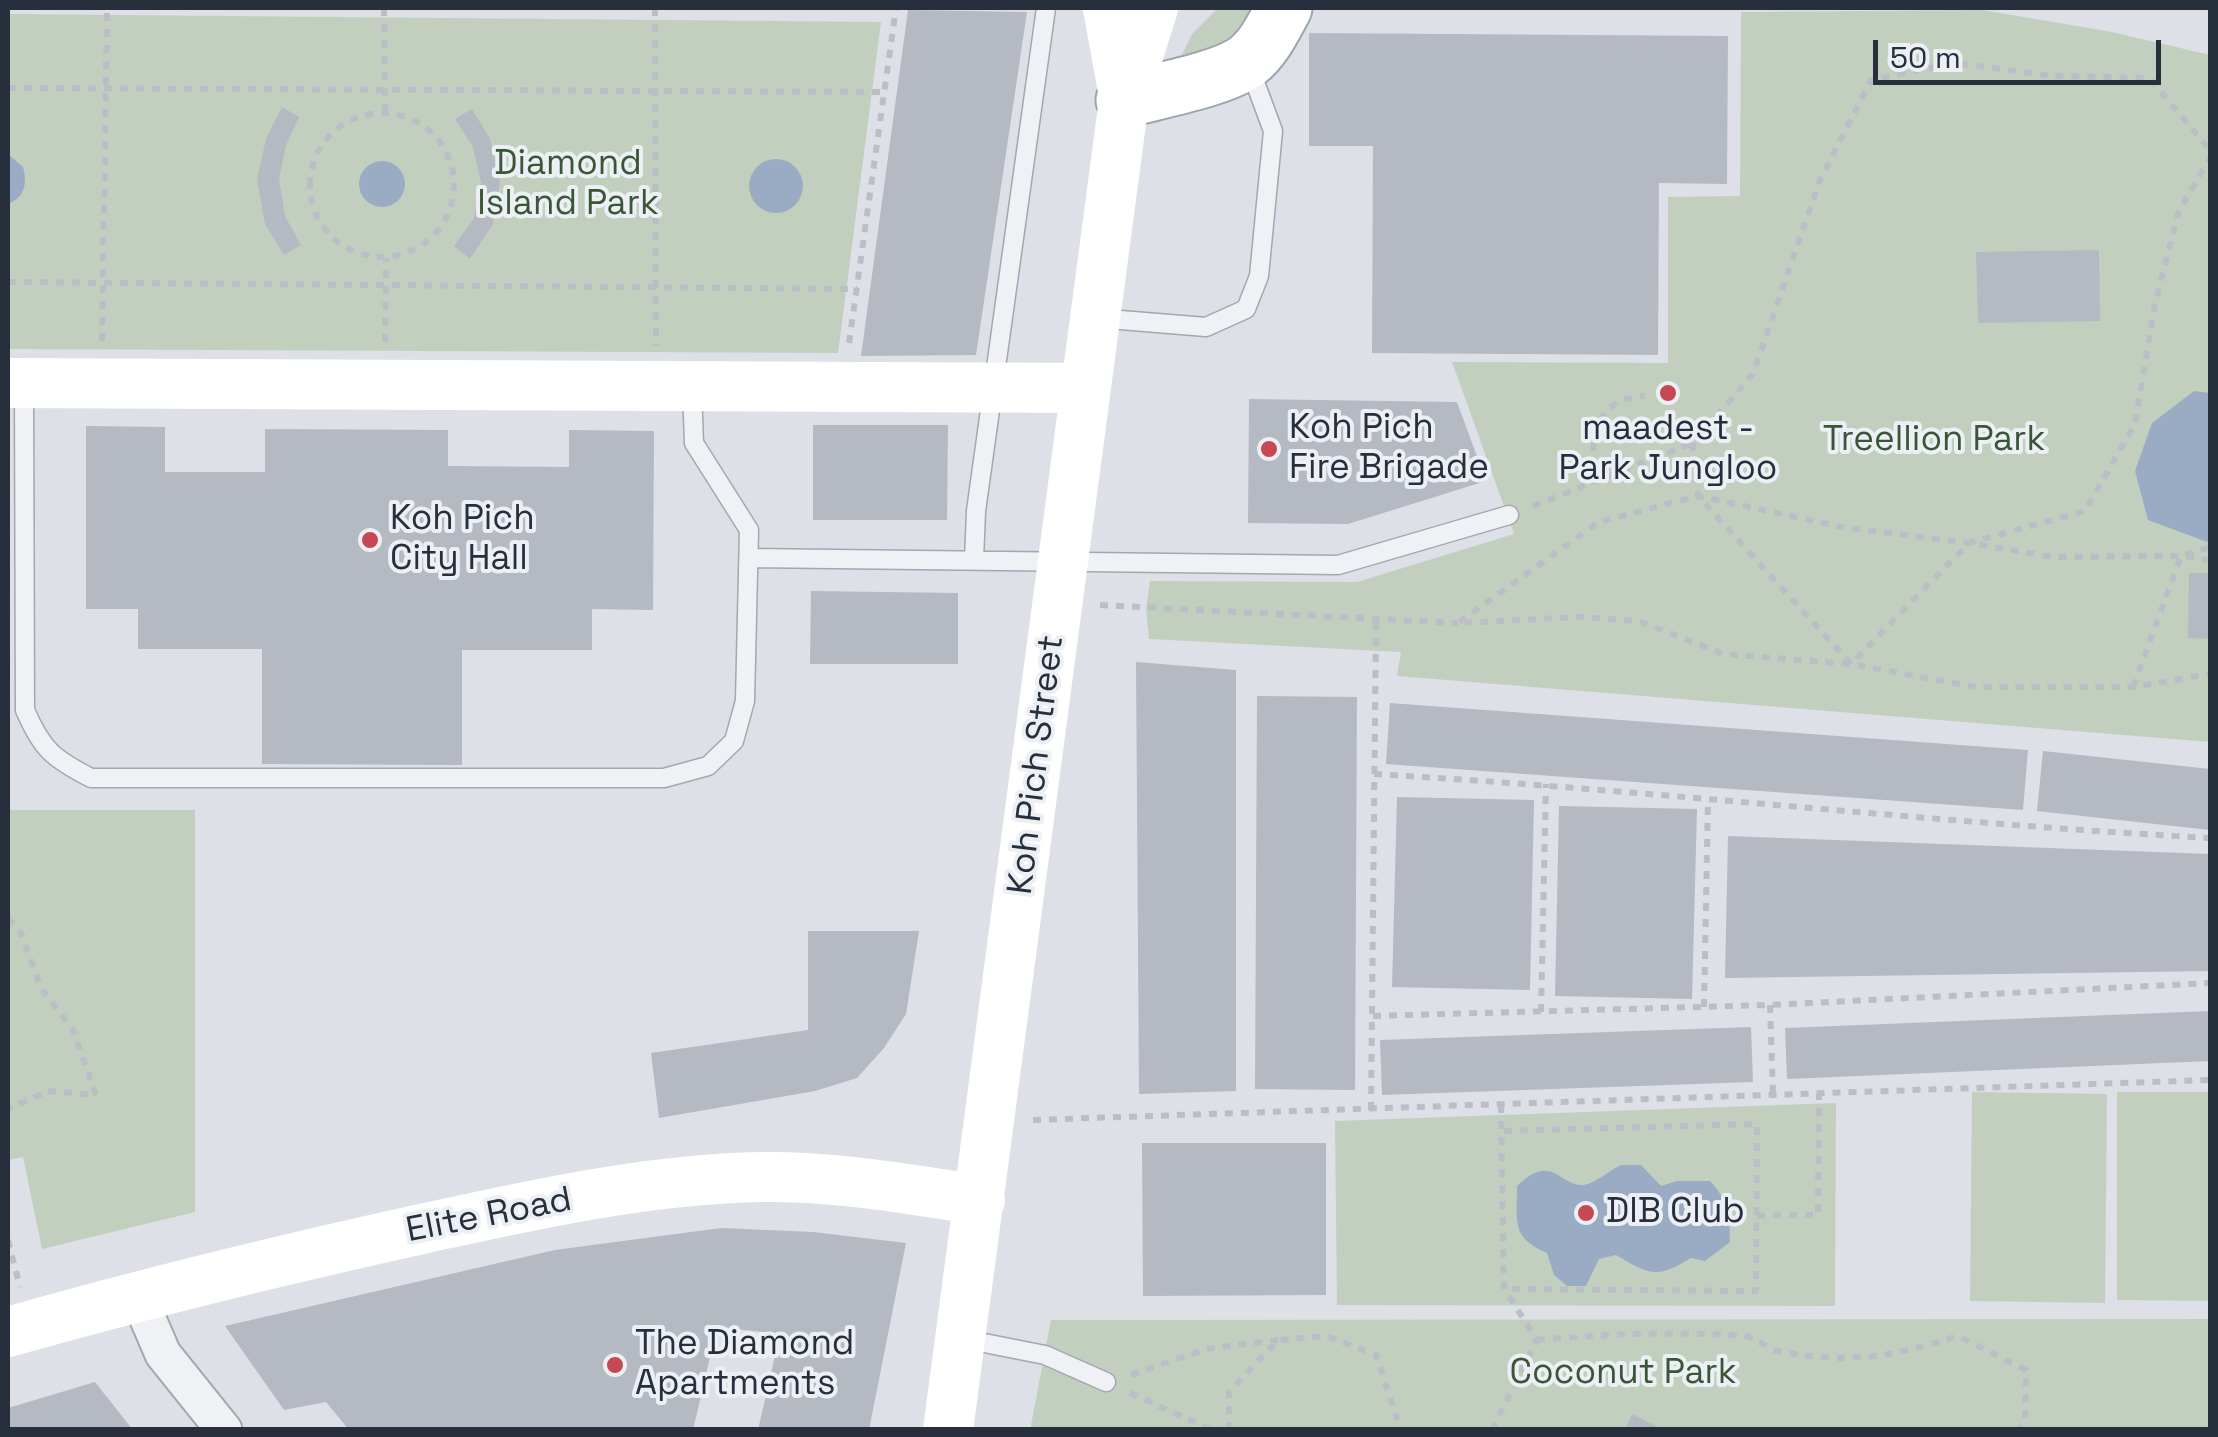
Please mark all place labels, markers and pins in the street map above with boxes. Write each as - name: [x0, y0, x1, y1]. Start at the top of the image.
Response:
- marker: maadest - Park Jungloo: [1657, 382, 1679, 404]
- place label: Koh Pich Fire Brigade: [1289, 408, 1489, 490]
- place label: maadest - Park Jungloo: [1559, 409, 1777, 491]
- marker: Koh Pich Fire Brigade: [1258, 438, 1280, 460]
- place label: Koh Pich City Hall: [390, 499, 535, 581]
- marker: Koh Pich City Hall: [359, 529, 381, 551]
- place label: DIB Club: [1606, 1192, 1745, 1234]
- marker: DIB Club: [1575, 1202, 1597, 1224]
- place label: The Diamond Apartments: [635, 1324, 854, 1406]
- marker: The Diamond Apartments: [604, 1354, 626, 1376]

